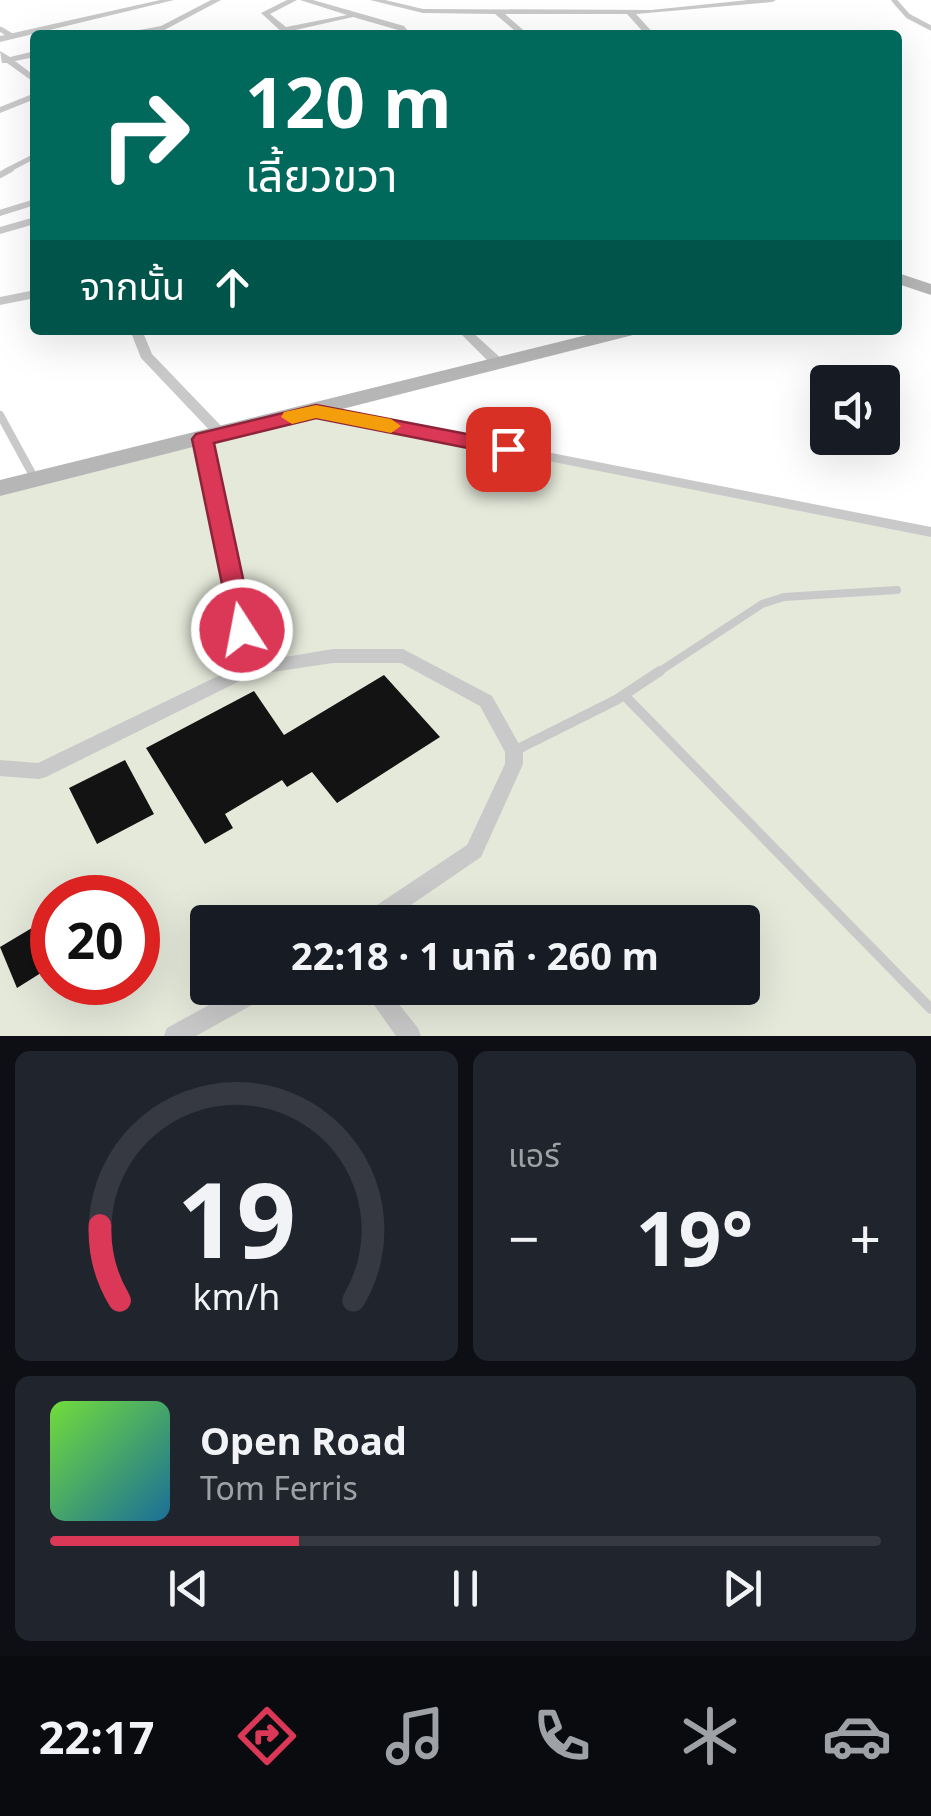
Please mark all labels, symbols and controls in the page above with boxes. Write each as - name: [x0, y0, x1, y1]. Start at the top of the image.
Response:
- text: 120 m: [245, 53, 452, 149]
- icon: right: [80, 70, 210, 200]
- text: เลี้ยวขวา: [245, 144, 397, 205]
- text: จากนั้น: [80, 259, 185, 311]
- icon: ahead: [205, 260, 260, 315]
- map controls: [810, 365, 900, 455]
- button: sound: [810, 365, 900, 455]
- pin: [466, 407, 551, 492]
- icon: arrive: [481, 422, 536, 477]
- position arrow: [190, 578, 294, 682]
- speed limit sign: 20: [30, 875, 160, 1005]
- text: 22:18 · 1 นาที · 260 m: [291, 929, 659, 981]
- text: แอร์: [508, 1133, 560, 1176]
- text: 19: [177, 1147, 296, 1288]
- text: 19°: [636, 1186, 753, 1288]
- text: −: [508, 1200, 539, 1275]
- text: +: [850, 1200, 881, 1275]
- text: km/h: [193, 1272, 280, 1320]
- text: Open Road: [200, 1414, 407, 1466]
- text: Tom Ferris: [200, 1466, 358, 1509]
- icon: previous: [161, 1561, 216, 1616]
- icon: pause: [438, 1561, 493, 1616]
- icon: next: [715, 1561, 770, 1616]
- icon: directions: [232, 1701, 302, 1771]
- icon: music: [380, 1701, 450, 1771]
- icon: phone: [527, 1701, 597, 1771]
- icon: climate: [675, 1701, 745, 1771]
- icon: car: [822, 1701, 892, 1771]
- text: 22:17: [39, 1706, 154, 1767]

